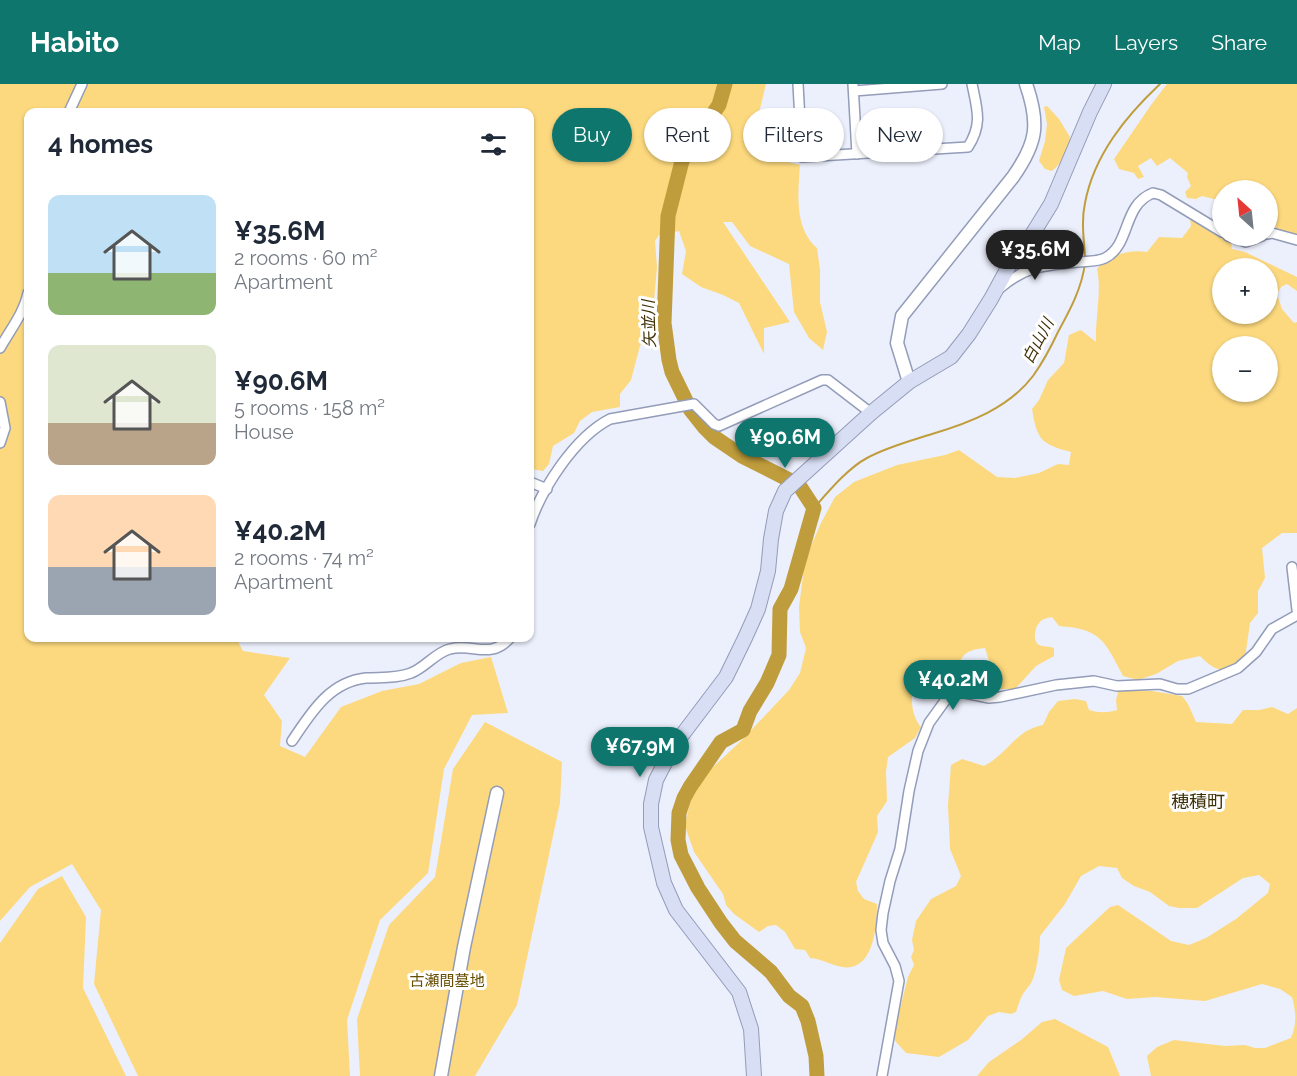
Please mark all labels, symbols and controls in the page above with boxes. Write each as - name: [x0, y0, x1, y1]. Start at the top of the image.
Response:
- text: Habito: [30, 26, 119, 59]
- text: Map: [1038, 30, 1081, 55]
- text: Layers: [1114, 30, 1178, 55]
- text: Share: [1211, 30, 1267, 55]
- chip: Buy: [552, 108, 632, 162]
- chip: Rent: [644, 108, 731, 162]
- chip: Filters: [743, 108, 844, 162]
- chip: New: [856, 108, 943, 162]
- icon: filters: [477, 128, 510, 161]
- text: 4 homes: [48, 129, 153, 159]
- north arrow: [1212, 180, 1278, 246]
- map controls: [1212, 180, 1278, 402]
- text: ¥35.6M: [234, 216, 326, 246]
- icon: home: [96, 219, 168, 291]
- pin: ¥35.6M: [986, 230, 1084, 281]
- text: ¥35.6M: [1000, 237, 1070, 261]
- text: 2 rooms · 60 m²: [234, 246, 378, 270]
- button: +: [1212, 258, 1278, 324]
- text: Apartment: [234, 270, 333, 294]
- water label: 矢並川: [639, 298, 659, 348]
- water label: 白山川: [1018, 314, 1059, 367]
- button: −: [1212, 336, 1278, 402]
- text: ¥90.6M: [234, 366, 328, 396]
- icon: home: [96, 369, 168, 441]
- text: 5 rooms · 158 m²: [234, 396, 385, 420]
- pin: ¥90.6M: [736, 418, 834, 469]
- text: House: [234, 420, 294, 444]
- text: ¥90.6M: [749, 425, 821, 449]
- text: ¥40.2M: [234, 516, 326, 546]
- icon: home: [96, 519, 168, 591]
- text: 2 rooms · 74 m²: [234, 546, 374, 570]
- text: Apartment: [234, 570, 333, 594]
- pin: ¥40.2M: [904, 660, 1002, 711]
- text: ¥40.2M: [917, 667, 989, 691]
- pin: ¥67.9M: [591, 727, 689, 778]
- text: ¥67.9M: [605, 734, 675, 758]
- district label: 穂積町: [1171, 791, 1225, 812]
- park label: 古瀬間墓地: [409, 972, 485, 990]

